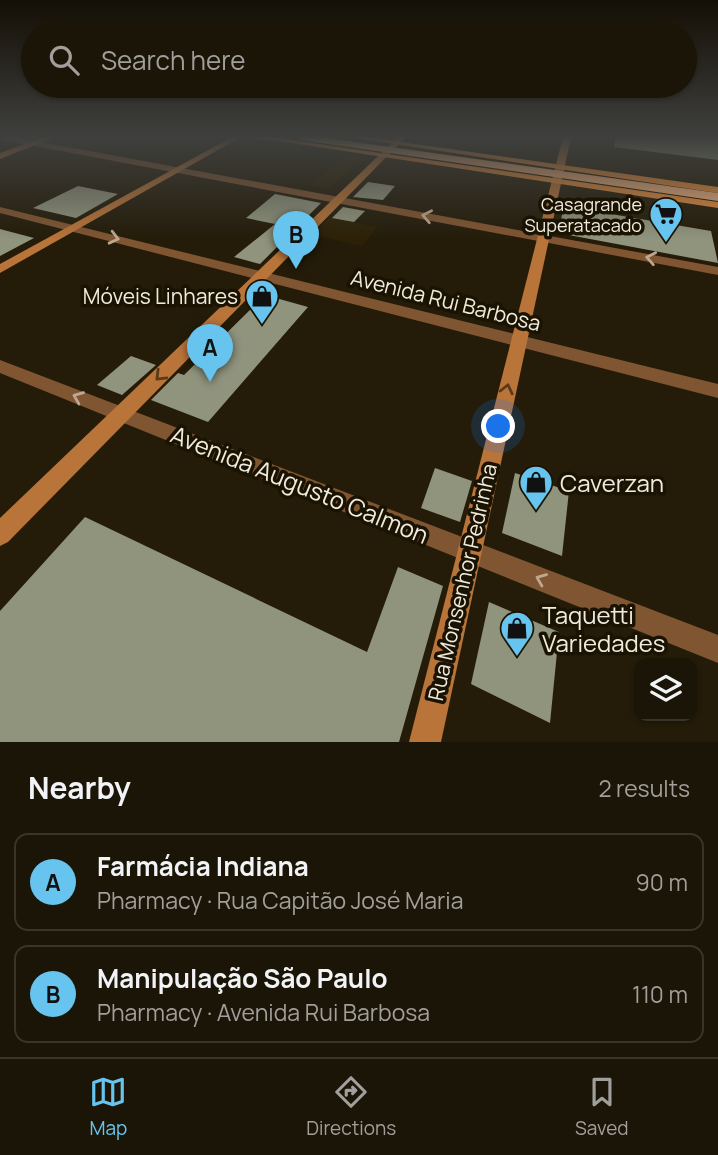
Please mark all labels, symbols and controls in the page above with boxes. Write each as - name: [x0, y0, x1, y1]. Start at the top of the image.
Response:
- search box: [21, 21, 697, 98]
- icon: search: [45, 41, 83, 79]
- text: Search here: [101, 42, 246, 78]
- place label: Casagrande Superatacado: [524, 192, 642, 237]
- supermarket icon: Casagrande Superatacado: [647, 195, 685, 244]
- one-way arrow: [421, 209, 433, 224]
- pin: B: [273, 211, 319, 269]
- one-way arrow: [108, 230, 120, 244]
- one-way arrow: [645, 251, 657, 266]
- street label: Avenida Rui Barbosa: [348, 263, 544, 337]
- shop icon: Móveis Linhares: [243, 277, 281, 326]
- place label: Móveis Linhares: [83, 282, 238, 310]
- pin: A: [187, 324, 233, 382]
- one-way arrow: [155, 367, 168, 380]
- one-way arrow: [499, 383, 514, 395]
- one-way arrow: [73, 391, 85, 405]
- your location: [481, 409, 515, 443]
- street label: Avenida Augusto Calmon: [166, 417, 434, 551]
- street label: Rua Monsenhor Pedrinha: [421, 461, 503, 703]
- shop icon: Caverzan: [517, 463, 555, 512]
- place label: Caverzan: [560, 466, 664, 499]
- one-way arrow: [535, 574, 547, 588]
- place label: Taquetti Variedades: [542, 598, 665, 659]
- shop icon: Taquetti Variedades: [498, 609, 536, 658]
- map controls: [634, 658, 697, 721]
- button: layers: [634, 658, 697, 721]
- text: Nearby: [28, 767, 131, 808]
- text: 2 results: [598, 772, 690, 804]
- text: Farmácia Indiana: [97, 848, 309, 884]
- text: A: [45, 866, 61, 898]
- text: 90 m: [636, 866, 688, 898]
- text: Pharmacy · Rua Capitão José Maria: [97, 884, 463, 916]
- text: Manipulação São Paulo: [97, 960, 388, 996]
- text: B: [46, 978, 60, 1010]
- text: 110 m: [632, 978, 688, 1010]
- text: Pharmacy · Avenida Rui Barbosa: [97, 996, 430, 1028]
- tab: Map: [89, 1073, 127, 1141]
- tab: Directions: [306, 1073, 396, 1141]
- tab: Saved: [575, 1073, 629, 1141]

